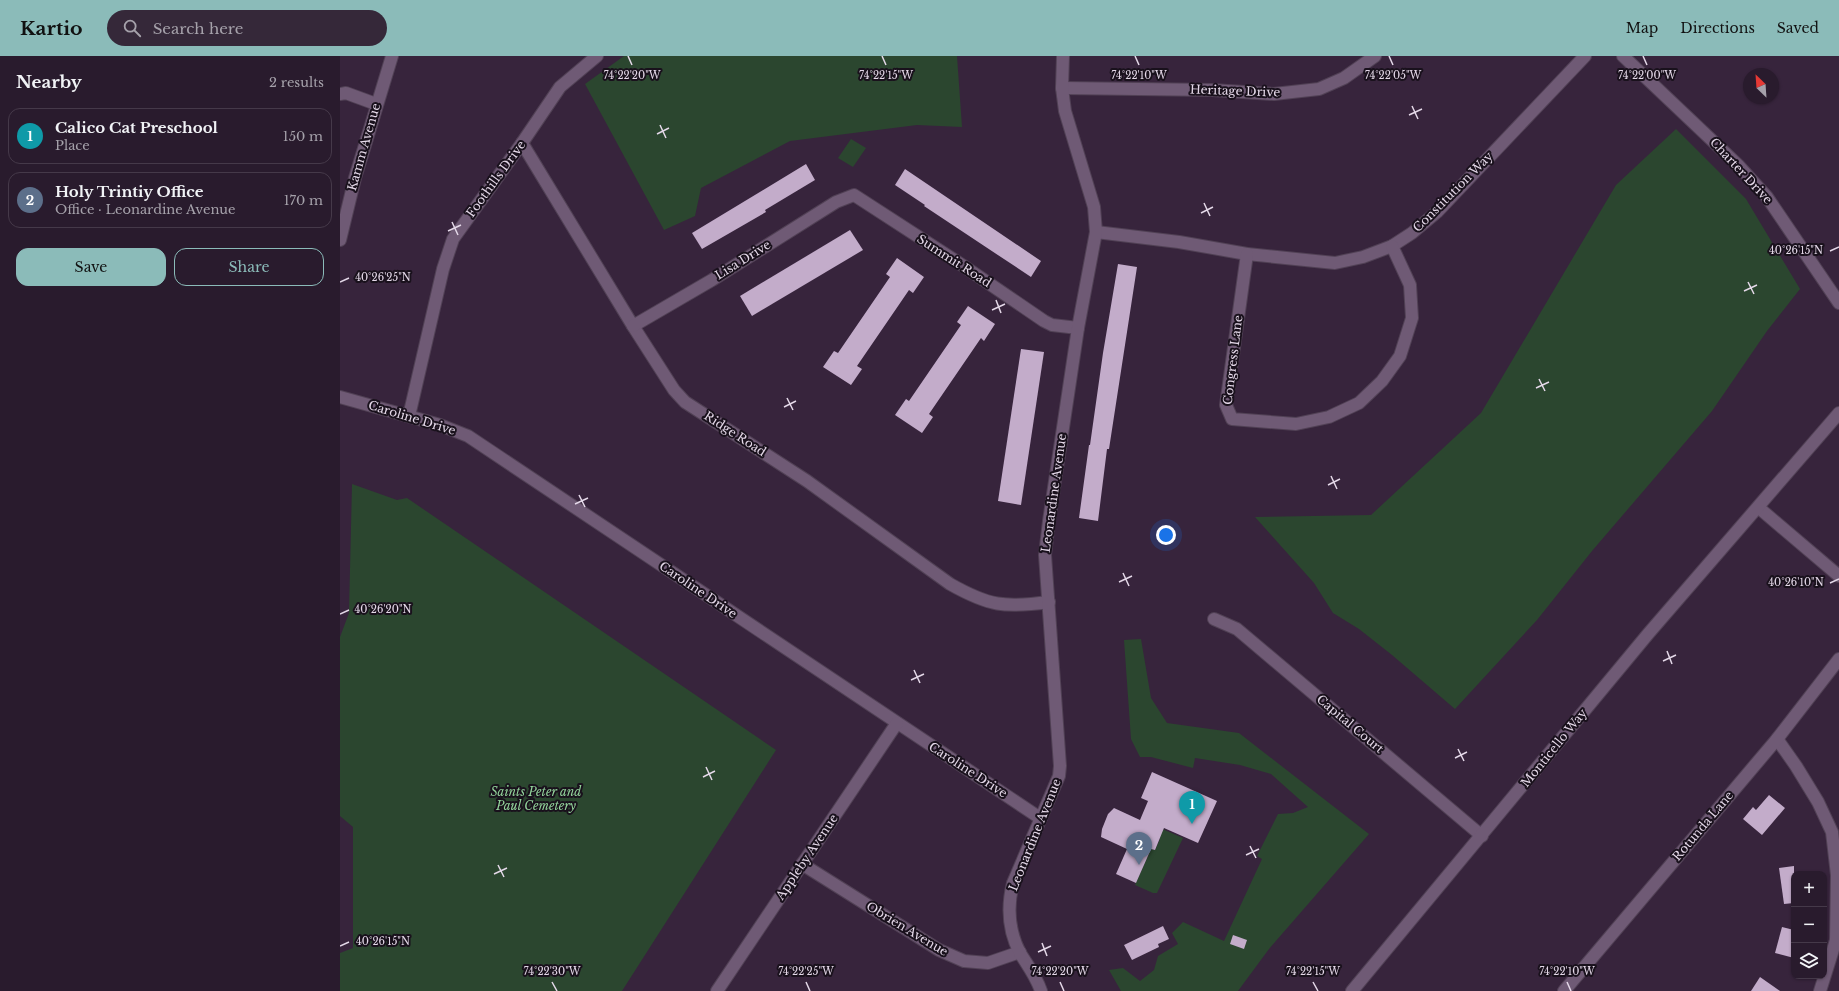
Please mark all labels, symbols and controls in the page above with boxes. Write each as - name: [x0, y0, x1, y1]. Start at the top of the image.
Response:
- search box: [107, 10, 387, 46]
- text: Kartio: [20, 17, 83, 40]
- icon: search: [121, 17, 143, 39]
- text: Search here: [153, 19, 243, 38]
- text: Map: [1626, 19, 1658, 37]
- text: Directions: [1680, 19, 1755, 37]
- text: Saved: [1777, 19, 1819, 37]
- north arrow: [1743, 68, 1779, 104]
- text: 74°22'20"W: [603, 69, 661, 82]
- text: 74°22'15"W: [859, 69, 913, 82]
- text: 74°22'10"W: [1111, 69, 1167, 82]
- text: 74°22'05"W: [1365, 69, 1422, 82]
- text: 74°22'00"W: [1618, 69, 1676, 82]
- text: Nearby: [16, 72, 82, 93]
- text: 2 results: [269, 74, 324, 91]
- street label: Heritage Drive: [1190, 81, 1281, 100]
- street label: Kamm Avenue: [344, 101, 383, 192]
- text: Calico Cat Preschool: [55, 118, 218, 137]
- text: 1: [27, 128, 33, 145]
- text: 150 m: [283, 128, 323, 145]
- street label: Charter Drive: [1707, 135, 1776, 207]
- text: Place: [55, 137, 90, 154]
- street label: Foothills Drive: [463, 137, 529, 220]
- street label: Constitution Way: [1409, 148, 1496, 235]
- text: Holy Trintiy Office: [55, 182, 204, 201]
- text: 2: [26, 192, 34, 209]
- text: 170 m: [284, 192, 323, 209]
- text: Office · Leonardine Avenue: [55, 201, 236, 218]
- street label: Summit Road: [914, 231, 994, 290]
- street label: Lisa Drive: [712, 237, 773, 283]
- text: 40°26'15"N: [1769, 244, 1823, 257]
- button: Save: [16, 248, 166, 286]
- button: Share: [174, 248, 324, 286]
- text: 40°26'25"N: [355, 271, 411, 284]
- street label: Congress Lane: [1220, 314, 1245, 406]
- street label: Caroline Drive: [367, 397, 458, 438]
- street label: Ridge Road: [701, 408, 769, 459]
- street label: Leonardine Avenue: [1038, 432, 1069, 553]
- your location: [1156, 525, 1176, 545]
- street label: Caroline Drive: [657, 558, 740, 621]
- text: 40°26'10"N: [1768, 576, 1824, 589]
- text: 40°26'20"N: [354, 603, 412, 616]
- street label: Capital Court: [1314, 691, 1387, 756]
- street label: Monticello Way: [1517, 705, 1590, 790]
- street label: Caroline Drive: [926, 739, 1010, 801]
- street label: Leonardine Avenue: [1005, 776, 1064, 893]
- park label: Saints Peter and Paul Cemetery: [491, 784, 582, 813]
- street label: Rotunda Lane: [1669, 788, 1736, 864]
- pin: 1: [1179, 791, 1205, 824]
- street label: Appleby Avenue: [772, 811, 841, 903]
- pin: 2: [1126, 832, 1152, 865]
- map controls: [1791, 871, 1827, 979]
- button: +: [1791, 871, 1827, 907]
- street label: Obrien Avenue: [864, 898, 951, 959]
- button: −: [1791, 907, 1827, 943]
- text: 40°26'15"N: [356, 935, 410, 948]
- button: layers: [1791, 943, 1827, 979]
- text: 74°22'30"W: [523, 965, 581, 978]
- text: 74°22'25"W: [778, 965, 834, 978]
- text: 74°22'20"W: [1031, 965, 1089, 978]
- text: 74°22'15"W: [1286, 965, 1340, 978]
- text: 74°22'10"W: [1539, 965, 1595, 978]

